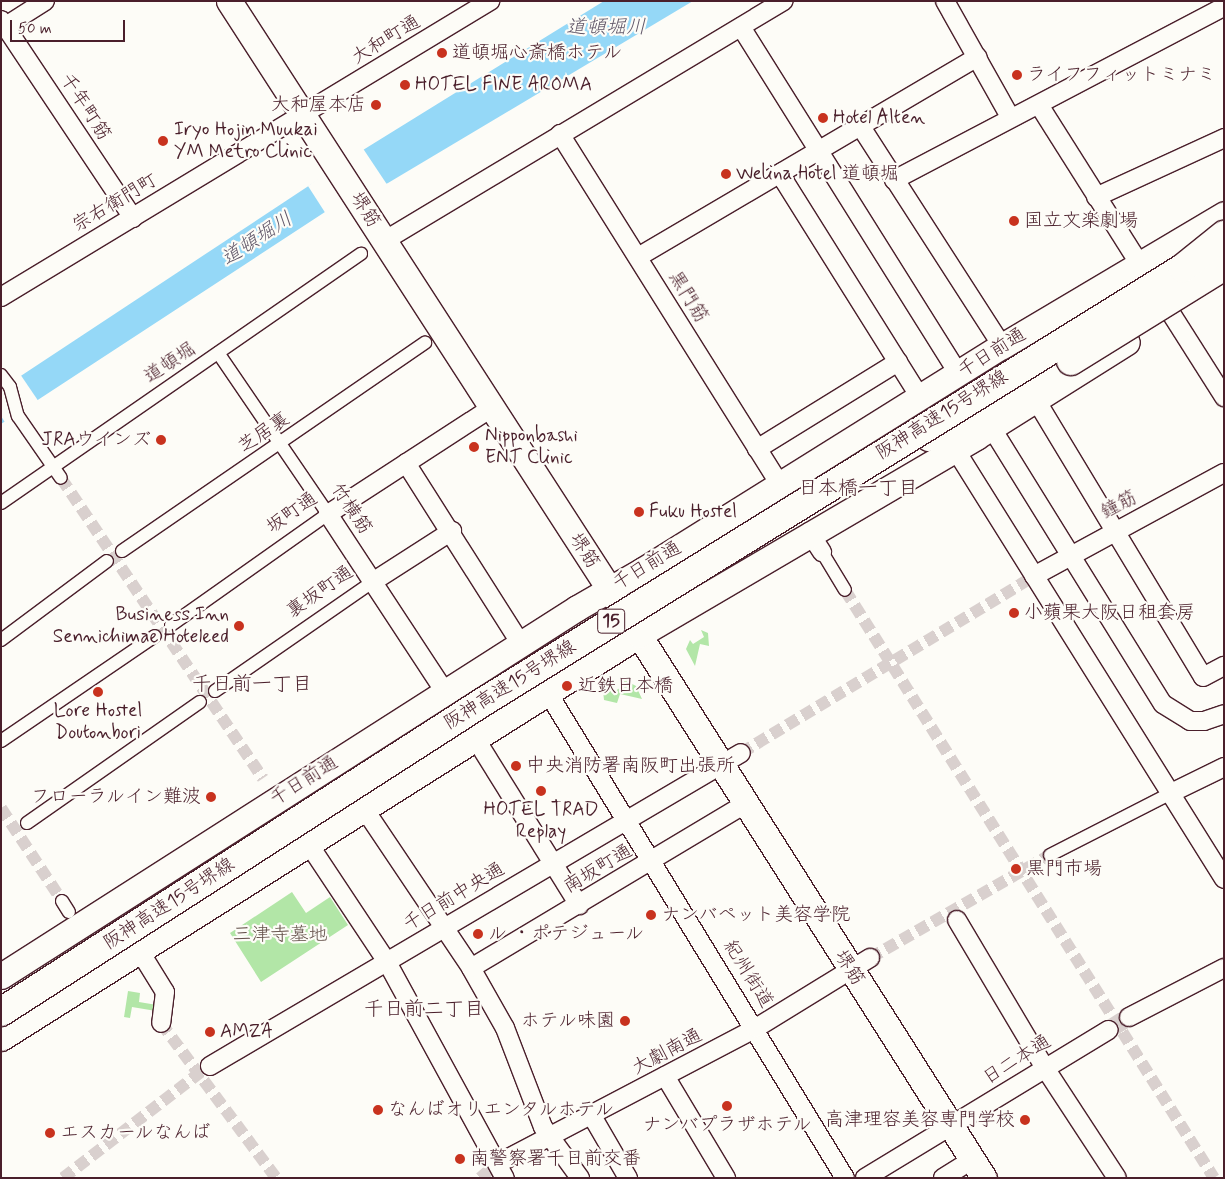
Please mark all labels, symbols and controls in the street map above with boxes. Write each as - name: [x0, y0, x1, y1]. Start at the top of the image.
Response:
- scale bar: [12, 10, 128, 42]
- street label: 大和町通: [348, 11, 424, 69]
- water label: 道頓堀川: [566, 15, 646, 39]
- text: 50 m: [18, 19, 52, 39]
- place label: 道頓堀心斎橋ホテル: [452, 42, 623, 64]
- marker: 道頓堀心斎橋ホテル: [436, 47, 448, 59]
- place label: ライフフィットミナミ: [1027, 64, 1217, 86]
- street label: 千年町筋: [55, 69, 115, 145]
- marker: ライフフィットミナミ: [1011, 69, 1023, 81]
- place label: HOTEL FINE AROMA: [415, 74, 599, 96]
- marker: HOTEL FINE AROMA: [399, 79, 411, 91]
- place label: 大和屋本店: [271, 94, 366, 116]
- marker: 大和屋本店: [370, 99, 382, 111]
- place label: Hotel Alten: [833, 107, 924, 129]
- marker: Hotel Alten: [817, 112, 829, 124]
- place label: Iryo Hojin Muukai YM Metro Clinic: [174, 119, 326, 163]
- marker: Iryo Hojin Muukai YM Metro Clinic: [156, 134, 170, 148]
- place label: Welina Hotel 道頓堀: [736, 163, 898, 185]
- marker: Welina Hotel 道頓堀: [720, 168, 732, 180]
- street label: 宗右衛門町: [68, 169, 162, 237]
- street label: 堺筋: [345, 188, 385, 232]
- water label: 道頓堀川: [217, 207, 297, 271]
- place label: 国立文楽劇場: [1024, 210, 1138, 232]
- marker: 国立文楽劇場: [1008, 215, 1020, 227]
- street label: 黒門筋: [663, 267, 713, 327]
- street label: 千日前通: [954, 323, 1030, 383]
- street label: 道頓堀: [140, 338, 200, 388]
- street label: 阪神高速15号堺線: [872, 365, 1012, 465]
- street label: 芝居裏: [234, 408, 294, 458]
- place label: Nipponbashi ENT Clinic: [485, 425, 578, 469]
- place label: JRAウインズ: [41, 429, 151, 451]
- marker: JRAウインズ: [155, 434, 167, 446]
- marker: Nipponbashi ENT Clinic: [467, 440, 481, 454]
- district label: 日本橋一丁目: [798, 476, 918, 500]
- street label: 竹横筋: [326, 479, 376, 539]
- street label: 鐘筋: [1097, 486, 1141, 524]
- street label: 坂町通: [262, 487, 322, 539]
- place label: Fuku Hostel: [649, 501, 738, 523]
- marker: Fuku Hostel: [633, 506, 645, 518]
- street label: 堺筋: [564, 529, 604, 573]
- street label: 千日前通: [609, 537, 685, 595]
- street label: 裏坂町通: [282, 561, 358, 623]
- place label: 小蘋果大阪日租套房: [1024, 602, 1195, 624]
- place label: Business Inn Sennichimae Hoteleed: [53, 604, 229, 648]
- road number: 15: [596, 606, 626, 636]
- marker: 小蘋果大阪日租套房: [1008, 607, 1020, 619]
- marker: Business Inn Sennichimae Hoteleed: [233, 620, 245, 632]
- street label: 阪神高速15号堺線: [440, 635, 580, 735]
- district label: 千日前一丁目: [192, 672, 312, 696]
- place label: 近鉄日本橋: [578, 675, 673, 697]
- marker: 近鉄日本橋: [560, 679, 574, 693]
- marker: Lore Hostel Doutonbori: [92, 686, 104, 698]
- place label: Lore Hostel Doutonbori: [53, 700, 143, 744]
- street label: 千日前通: [266, 751, 342, 811]
- place label: 中央消防署南阪町出張所: [526, 755, 735, 777]
- marker: 中央消防署南阪町出張所: [510, 760, 522, 772]
- marker: HOTEL TRAD Replay: [535, 785, 547, 797]
- place label: フローラルイン難波: [30, 786, 201, 808]
- marker: フローラルイン難波: [205, 791, 217, 803]
- place label: HOTEL TRAD Replay: [483, 799, 599, 843]
- street label: 南坂町通: [560, 840, 636, 898]
- street label: 阪神高速15号堺線: [99, 853, 239, 955]
- street label: 千日前中央通: [399, 858, 509, 936]
- place label: 黒門市場: [1026, 858, 1102, 880]
- marker: 黒門市場: [1010, 863, 1022, 875]
- place label: ナンバペット美容学院: [661, 904, 851, 926]
- marker: ナンバペット美容学院: [645, 909, 657, 921]
- place label: ル ・ポテジュール: [488, 923, 645, 945]
- park label: 三津寺墓地: [233, 924, 327, 946]
- marker: ル ・ポテジュール: [472, 928, 484, 940]
- street label: 紀州街道: [718, 936, 778, 1012]
- street label: 堺筋: [829, 946, 869, 990]
- district label: 千日前二丁目: [364, 997, 484, 1021]
- place label: ホテル味園: [520, 1010, 615, 1032]
- marker: ホテル味園: [619, 1015, 631, 1027]
- place label: AMZA: [220, 1021, 273, 1043]
- street label: 大劇南通: [628, 1024, 706, 1080]
- marker: AMZA: [204, 1026, 216, 1038]
- street label: 日二本通: [979, 1030, 1055, 1090]
- place label: なんばオリエンタルホテル: [388, 1099, 616, 1121]
- marker: ナンバプラザホテル: [721, 1100, 733, 1112]
- marker: なんばオリエンタルホテル: [372, 1104, 384, 1116]
- place label: 高津理容美容専門学校: [825, 1109, 1015, 1131]
- place label: ナンバプラザホテル: [642, 1114, 812, 1136]
- marker: 高津理容美容専門学校: [1019, 1114, 1031, 1126]
- place label: エスカールなんば: [60, 1122, 212, 1144]
- marker: エスカールなんば: [44, 1127, 56, 1139]
- place label: 南警察署千日前交番: [470, 1148, 641, 1170]
- marker: 南警察署千日前交番: [454, 1153, 466, 1165]

